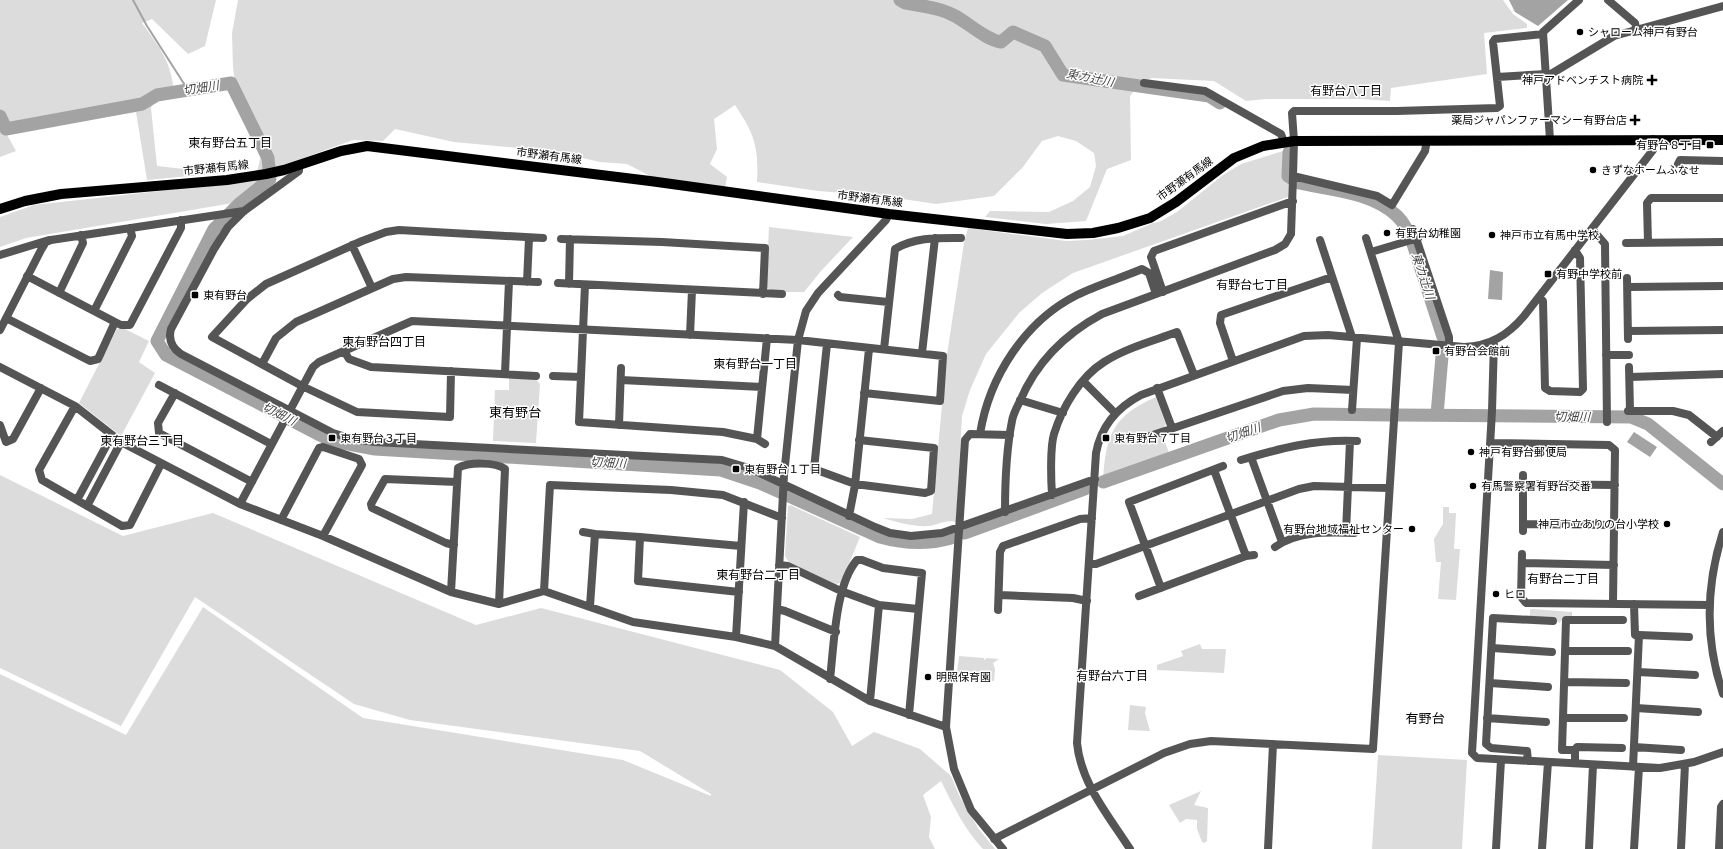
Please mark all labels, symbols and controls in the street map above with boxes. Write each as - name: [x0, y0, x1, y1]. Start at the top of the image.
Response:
- place label: シャローム神戸有野台: [1588, 26, 1698, 39]
- marker: シャローム神戸有野台: [1575, 27, 1585, 37]
- water label: 東カ辻川: [1065, 67, 1117, 90]
- place label: 神戸アドベンチスト病院: [1522, 74, 1643, 87]
- marker: 神戸アドベンチスト病院: [1646, 74, 1658, 86]
- water label: 切畑川: [182, 78, 222, 98]
- district label: 有野台八丁目: [1310, 84, 1382, 98]
- place label: 薬局ジャパンファーマシー有野台店: [1451, 114, 1627, 127]
- marker: 薬局ジャパンファーマシー有野台店: [1630, 115, 1640, 125]
- district label: 東有野台五丁目: [188, 136, 272, 150]
- place label: 有野台８丁目: [1636, 139, 1702, 152]
- marker: 有野台８丁目: [1705, 140, 1715, 150]
- street label: 市野瀬有馬線: [515, 146, 583, 166]
- street label: 市野瀬有馬線: [1154, 154, 1216, 204]
- street label: 市野瀬有馬線: [183, 158, 249, 178]
- place label: きずなホームふなせ: [1601, 164, 1700, 177]
- marker: きずなホームふなせ: [1588, 165, 1598, 175]
- street label: 市野瀬有馬線: [836, 189, 904, 209]
- place label: 有野台幼稚園: [1395, 227, 1461, 240]
- marker: 有野台幼稚園: [1382, 228, 1392, 238]
- place label: 神戸市立有馬中学校: [1500, 229, 1599, 242]
- marker: 神戸市立有馬中学校: [1487, 230, 1497, 240]
- water label: 東カ辻川: [1409, 251, 1438, 303]
- place label: 有野中学校前: [1556, 268, 1622, 281]
- marker: 有野中学校前: [1543, 269, 1553, 279]
- district label: 有野台七丁目: [1216, 278, 1288, 292]
- place label: 東有野台: [203, 289, 247, 302]
- marker: 東有野台: [190, 290, 200, 300]
- district label: 東有野台四丁目: [342, 335, 426, 349]
- place label: 有野台会館前: [1444, 345, 1510, 358]
- marker: 有野台会館前: [1431, 346, 1441, 356]
- district label: 東有野台一丁目: [713, 357, 797, 371]
- water label: 切畑川: [260, 400, 300, 429]
- district label: 東有野台: [489, 405, 541, 420]
- water label: 切畑川: [1554, 410, 1592, 424]
- water label: 切畑川: [1224, 420, 1264, 445]
- place label: 東有野台３丁目: [340, 432, 417, 445]
- place label: 東有野台７丁目: [1114, 432, 1191, 445]
- marker: 東有野台３丁目: [327, 433, 337, 443]
- marker: 東有野台７丁目: [1101, 433, 1111, 443]
- district label: 東有野台三丁目: [100, 434, 184, 448]
- place label: 神戸有野台郵便局: [1479, 446, 1567, 459]
- marker: 神戸有野台郵便局: [1466, 447, 1476, 457]
- water label: 切畑川: [590, 455, 628, 471]
- place label: 東有野台１丁目: [744, 463, 821, 476]
- marker: 東有野台１丁目: [731, 464, 741, 474]
- place label: 有馬警察署有野台交番: [1481, 480, 1591, 493]
- marker: 有馬警察署有野台交番: [1468, 481, 1478, 491]
- place label: 神戸市立ありの台小学校: [1538, 518, 1659, 531]
- marker: 神戸市立ありの台小学校: [1662, 519, 1672, 529]
- place label: 有野台地域福祉センター: [1283, 523, 1404, 536]
- marker: 有野台地域福祉センター: [1407, 524, 1417, 534]
- district label: 東有野台二丁目: [716, 568, 800, 582]
- district label: 有野台二丁目: [1527, 572, 1599, 586]
- place label: ヒロ: [1504, 588, 1526, 601]
- marker: ヒロ: [1491, 589, 1501, 599]
- district label: 有野台六丁目: [1076, 669, 1148, 683]
- place label: 明照保育園: [936, 671, 991, 684]
- marker: 明照保育園: [923, 672, 933, 682]
- district label: 有野台: [1405, 711, 1445, 726]

